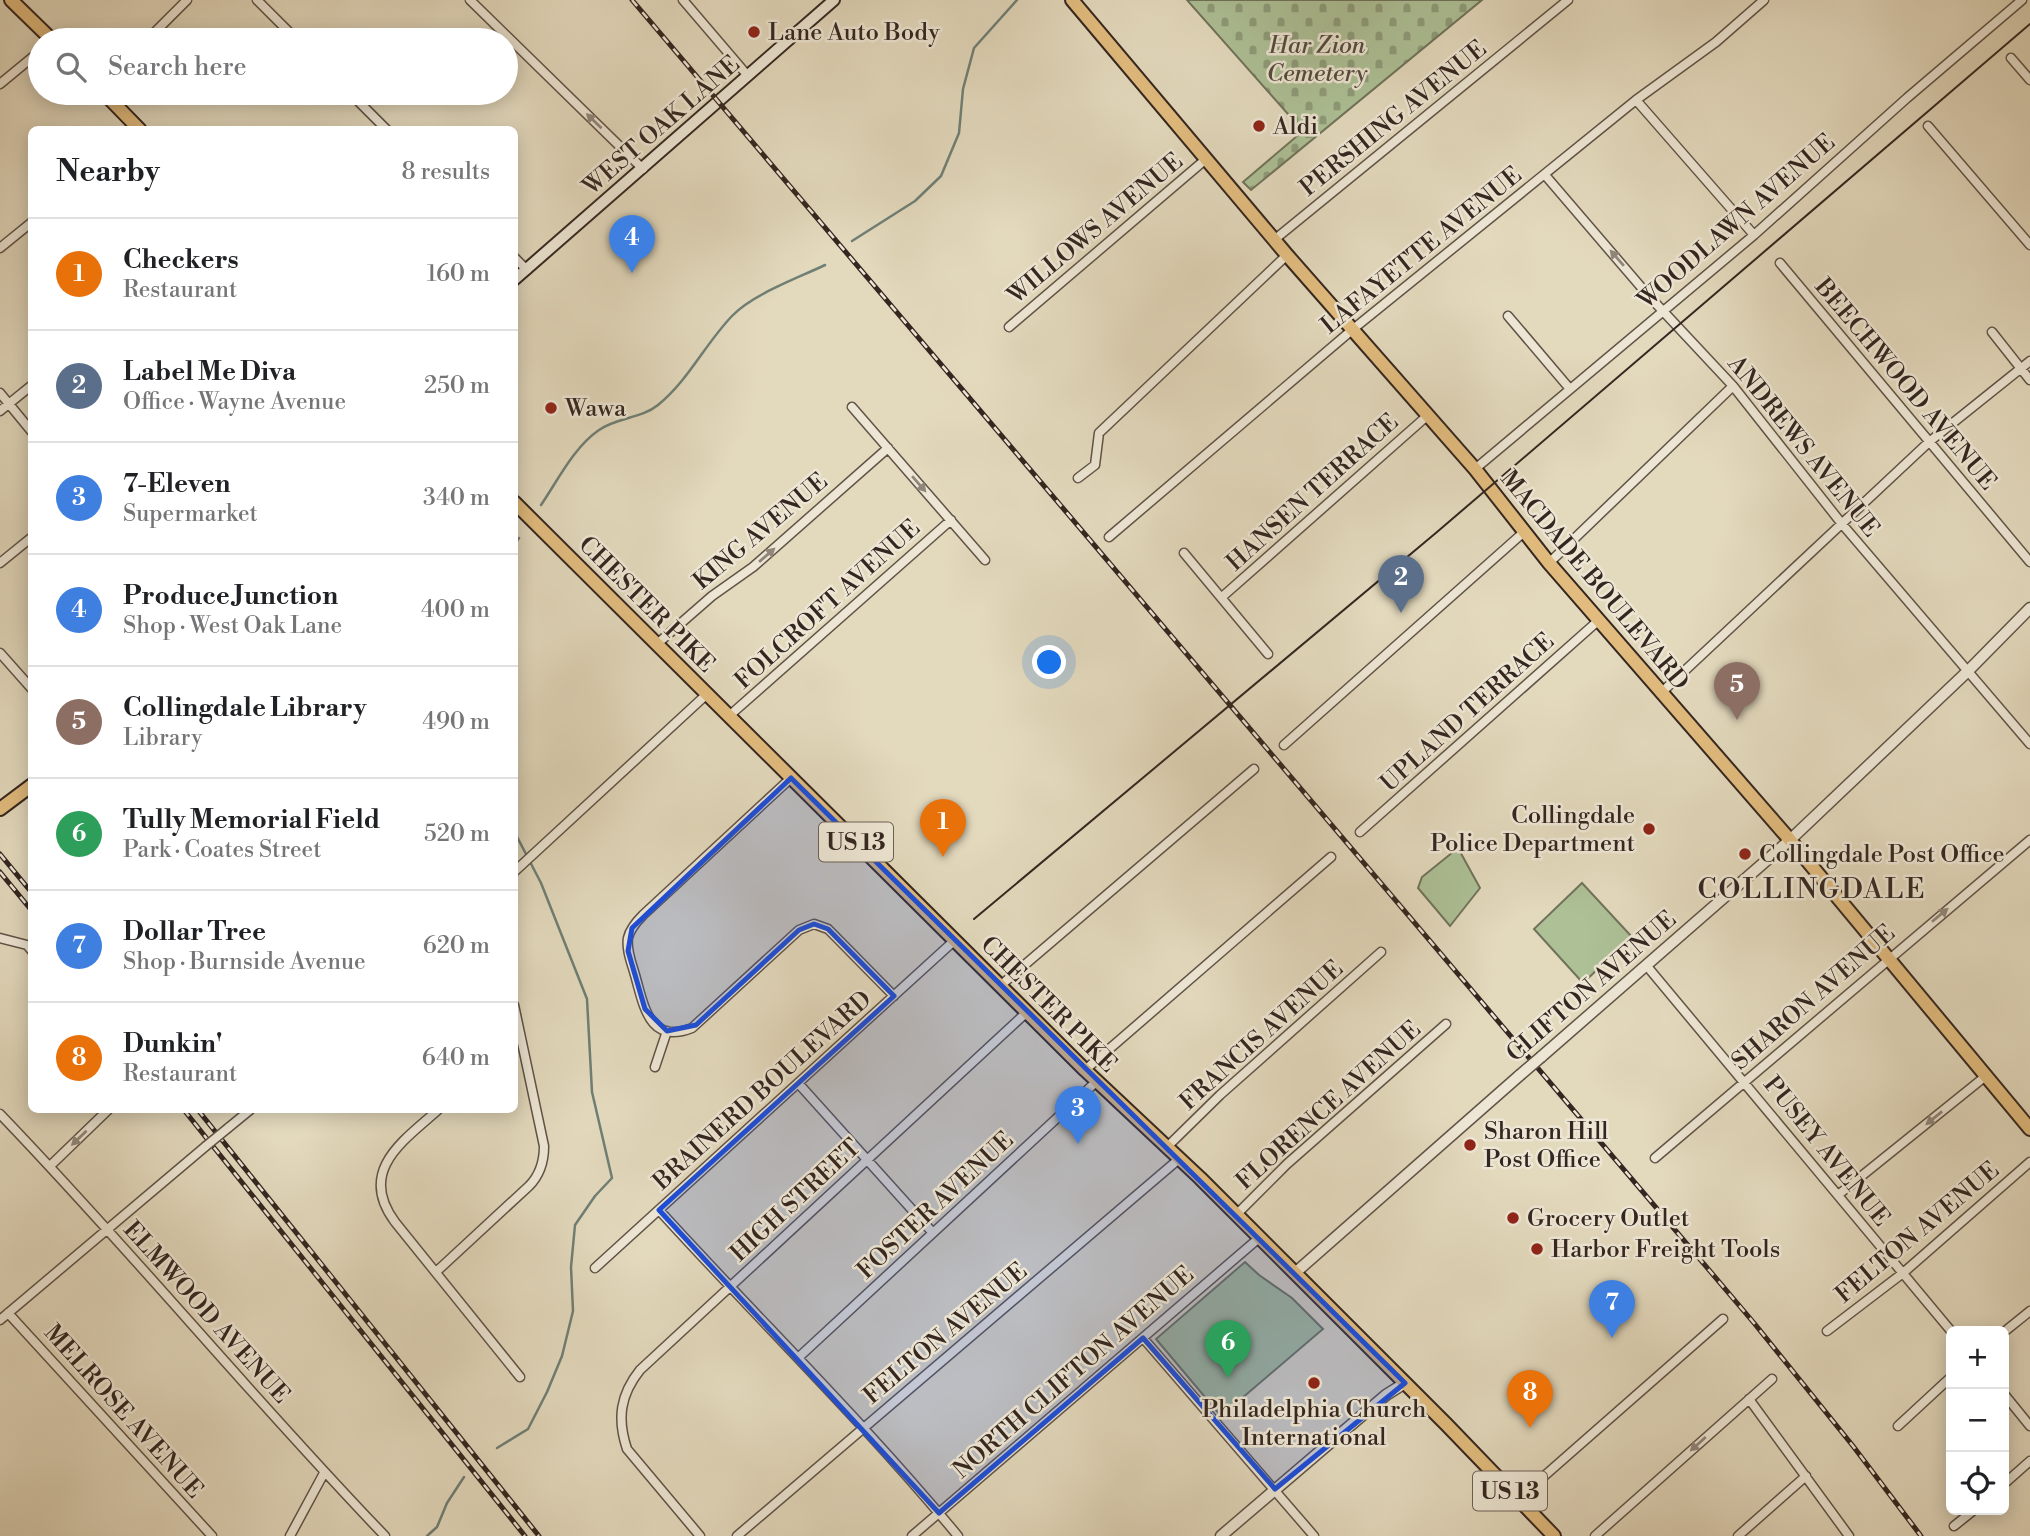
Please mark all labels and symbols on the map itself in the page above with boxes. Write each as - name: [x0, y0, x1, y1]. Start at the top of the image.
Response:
- place label: Lane Auto Body: [768, 18, 940, 48]
- marker: Lane Auto Body: [746, 24, 762, 40]
- park label: Har Zion Cemetery: [1267, 31, 1368, 89]
- street label: PERSHING AVENUE: [1294, 34, 1493, 203]
- street label: WEST OAK LANE: [576, 49, 746, 203]
- place label: Aldi: [1272, 112, 1318, 142]
- one-way arrow: [586, 114, 603, 130]
- marker: Aldi: [1251, 118, 1267, 134]
- street label: WOODLAWN AVENUE: [1631, 128, 1842, 316]
- street label: WILLOWS AVENUE: [1001, 147, 1189, 311]
- street label: LAFAYETTE AVENUE: [1315, 160, 1528, 341]
- pin: 4: [609, 215, 655, 273]
- one-way arrow: [1610, 250, 1625, 267]
- street label: BEECHWOOD AVENUE: [1807, 272, 2003, 497]
- street label: ANDREWS AVENUE: [1720, 349, 1886, 543]
- place label: Wawa: [564, 394, 627, 424]
- marker: Wawa: [543, 400, 559, 416]
- street label: HANSEN TERRACE: [1220, 408, 1405, 578]
- street label: MACDADE BOULEVARD: [1494, 465, 1695, 697]
- street label: KING AVENUE: [687, 467, 834, 597]
- one-way arrow: [911, 476, 926, 493]
- street label: FOLCROFT AVENUE: [729, 514, 927, 696]
- street label: CHESTER PIKE: [572, 530, 721, 679]
- one-way arrow: [758, 547, 776, 563]
- pin: 2: [1378, 555, 1424, 613]
- street label: UPLAND TERRACE: [1375, 627, 1561, 799]
- your location: [1032, 645, 1066, 679]
- pin: 5: [1714, 662, 1760, 720]
- pin: 1: [920, 799, 966, 857]
- place label: Collingdale Police Department: [1430, 801, 1635, 859]
- marker: Collingdale Police Department: [1641, 821, 1657, 837]
- road number: US 13: [819, 822, 893, 862]
- place label: Collingdale Post Office: [1759, 840, 2005, 870]
- marker: Collingdale Post Office: [1737, 846, 1753, 862]
- district label: COLLINGDALE: [1697, 872, 1927, 907]
- street label: CLIFTON AVENUE: [1501, 905, 1683, 1069]
- one-way arrow: [1932, 908, 1949, 923]
- street label: SHARON AVENUE: [1726, 919, 1901, 1077]
- street label: CHESTER PIKE: [974, 930, 1123, 1079]
- street label: FRANCIS AVENUE: [1174, 954, 1350, 1117]
- street label: BRAINERD BOULEVARD: [646, 985, 878, 1197]
- street label: FLORENCE AVENUE: [1230, 1015, 1427, 1197]
- street label: PUSEY AVENUE: [1757, 1070, 1896, 1233]
- pin: 3: [1055, 1086, 1101, 1144]
- one-way arrow: [1925, 1110, 1943, 1125]
- place label: Sharon Hill Post Office: [1484, 1117, 1608, 1175]
- street label: FOSTER AVENUE: [851, 1126, 1020, 1286]
- one-way arrow: [71, 1129, 88, 1145]
- street label: HIGH STREET: [724, 1133, 867, 1269]
- marker: Sharon Hill Post Office: [1462, 1137, 1478, 1153]
- street label: FELTON AVENUE: [1830, 1155, 2006, 1310]
- place label: Grocery Outlet: [1527, 1204, 1690, 1234]
- marker: Grocery Outlet: [1505, 1210, 1521, 1226]
- street label: ELMWOOD AVENUE: [116, 1215, 296, 1410]
- place label: Harbor Freight Tools: [1551, 1235, 1780, 1265]
- marker: Harbor Freight Tools: [1529, 1241, 1545, 1257]
- street label: FELTON AVENUE: [858, 1256, 1034, 1411]
- street label: NORTH CLIFTON AVENUE: [947, 1260, 1200, 1486]
- pin: 7: [1589, 1280, 1635, 1338]
- street label: MELROSE AVENUE: [37, 1318, 209, 1505]
- pin: 6: [1205, 1320, 1251, 1378]
- pin: 8: [1507, 1370, 1553, 1428]
- marker: Philadelphia Church International: [1306, 1375, 1322, 1391]
- place label: Philadelphia Church International: [1202, 1395, 1426, 1453]
- one-way arrow: [1689, 1436, 1707, 1452]
- road number: US 13: [1473, 1472, 1547, 1510]

